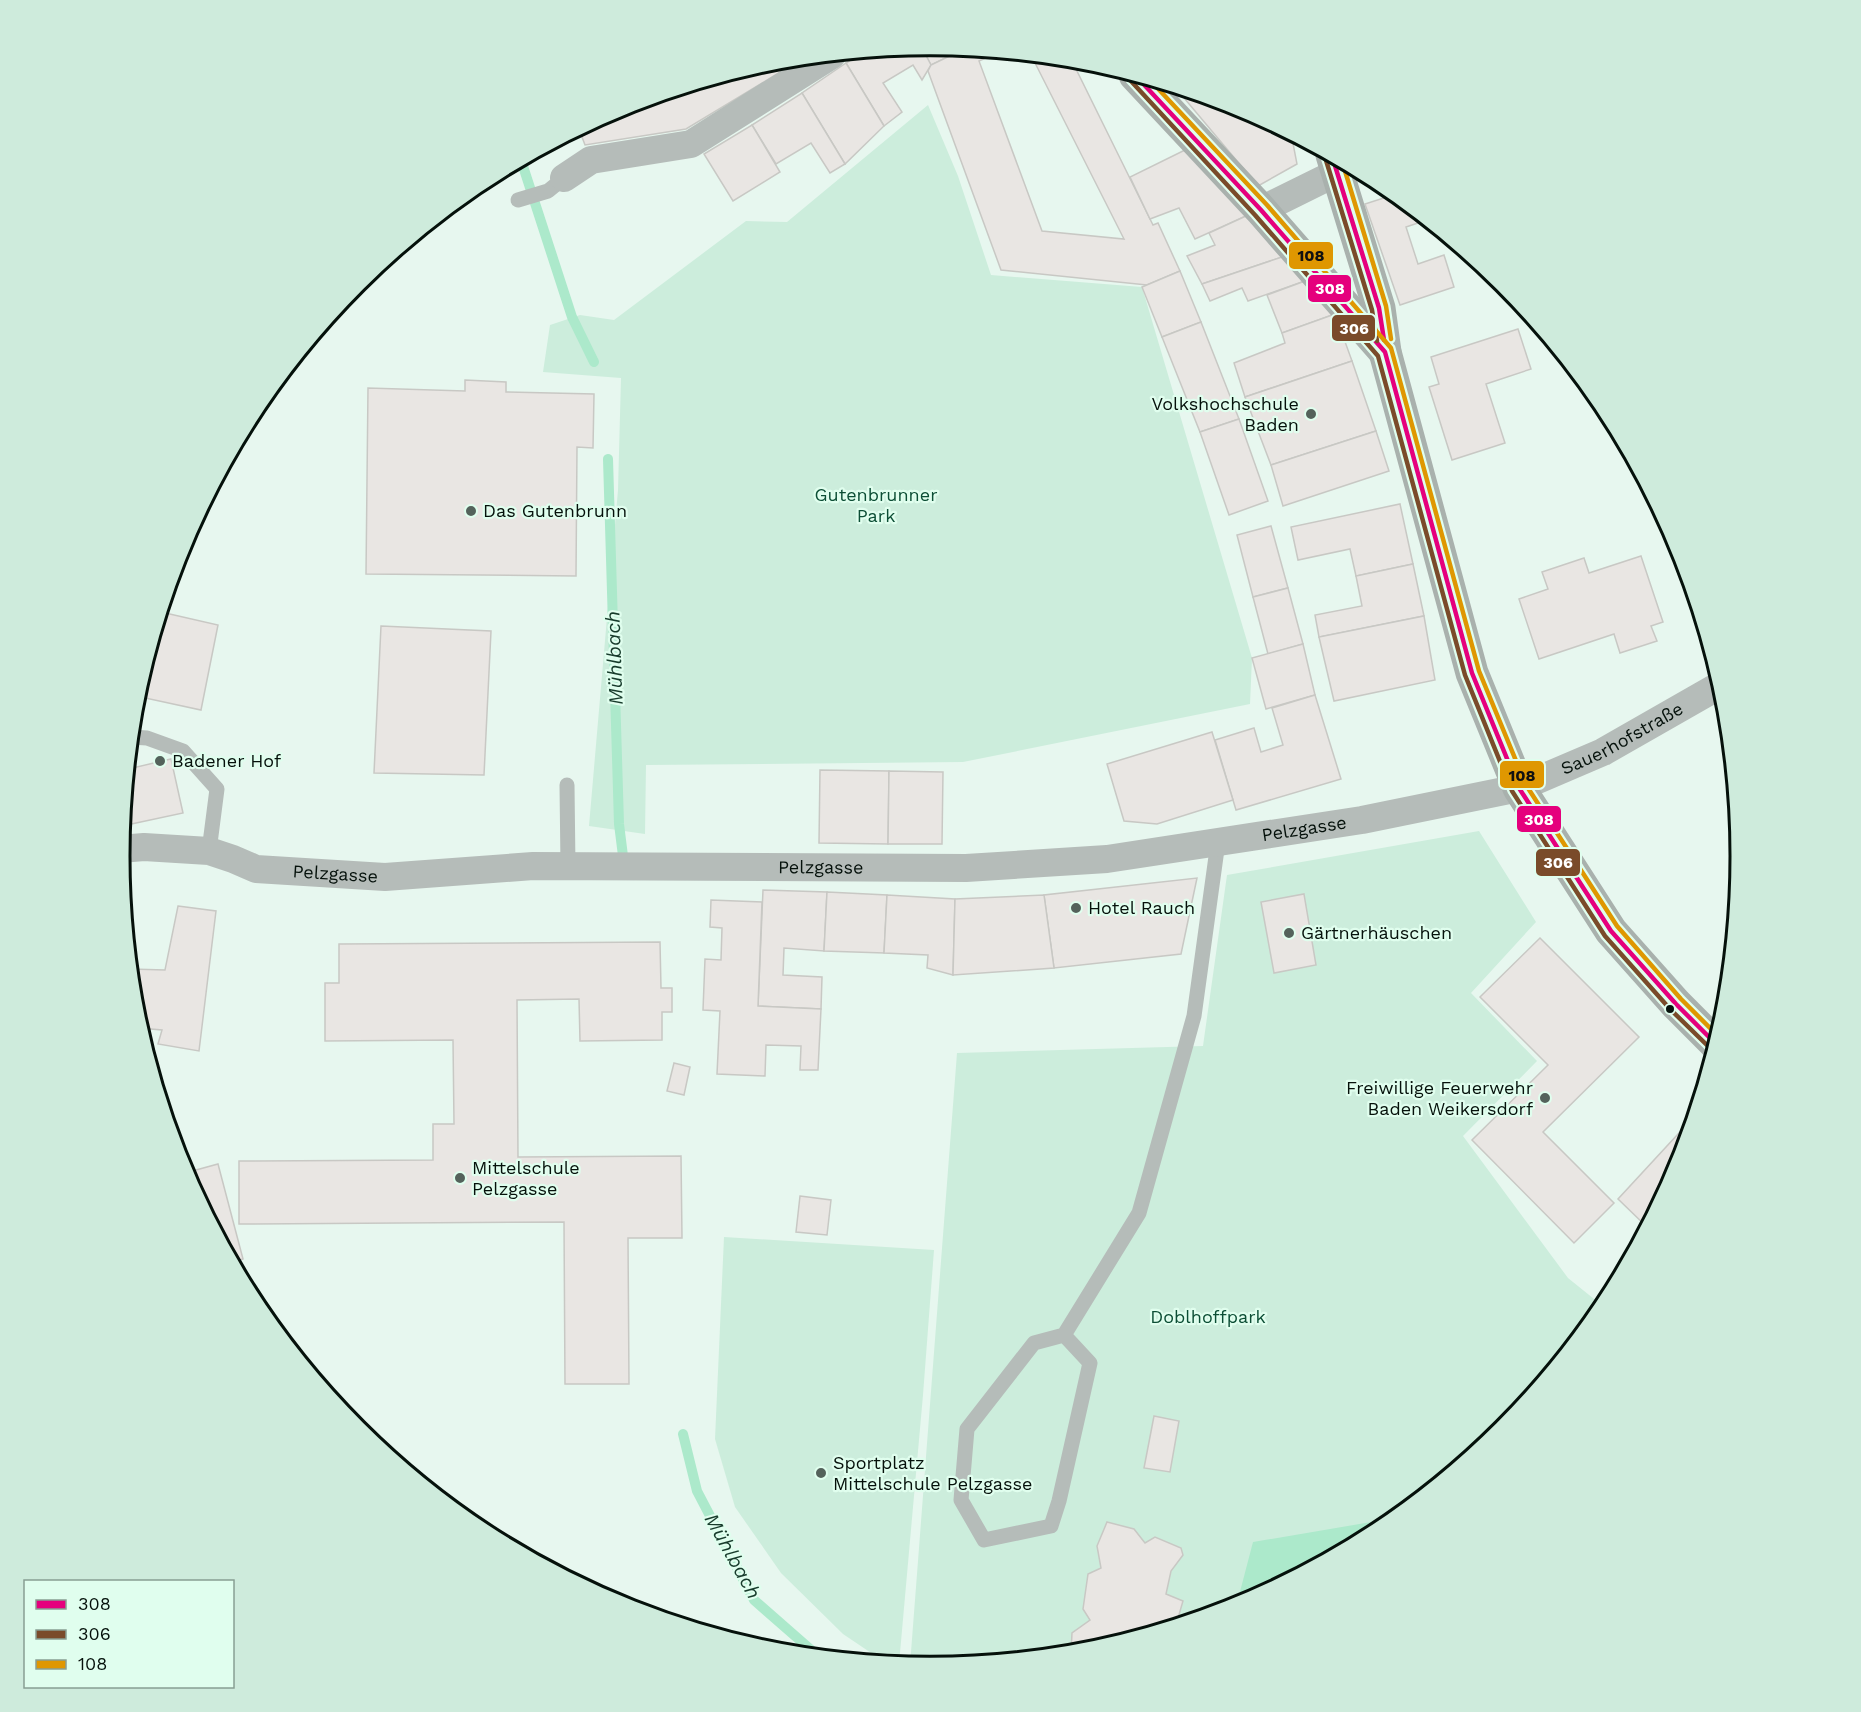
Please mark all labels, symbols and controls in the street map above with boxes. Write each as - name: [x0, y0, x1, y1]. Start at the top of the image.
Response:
- line badge: 108: [1288, 241, 1334, 270]
- text: 108: [1297, 246, 1325, 265]
- line badge: 308: [1307, 274, 1352, 303]
- text: 308: [1315, 279, 1345, 298]
- line badge: 306: [1331, 314, 1376, 342]
- text: 306: [1339, 319, 1369, 338]
- place label: Volkshochschule Baden: [1151, 393, 1299, 435]
- marker: Volkshochschule Baden: [1304, 407, 1318, 421]
- park label: Gutenbrunner Park: [815, 484, 937, 526]
- place label: Das Gutenbrunn: [483, 500, 627, 521]
- marker: Das Gutenbrunn: [464, 504, 478, 518]
- water label: Mühlbach: [600, 611, 628, 705]
- street label: Sauerhofstraße: [1558, 698, 1686, 779]
- place label: Badener Hof: [172, 750, 281, 771]
- marker: Badener Hof: [153, 754, 167, 768]
- line badge: 108: [1499, 760, 1545, 789]
- text: 108: [1508, 766, 1536, 785]
- line badge: 308: [1516, 805, 1562, 833]
- text: 308: [1524, 810, 1554, 829]
- street label: Pelzgasse: [1260, 812, 1348, 845]
- line badge: 306: [1535, 848, 1581, 877]
- text: 306: [1543, 853, 1573, 872]
- street label: Pelzgasse: [778, 856, 864, 878]
- street label: Pelzgasse: [292, 860, 379, 887]
- place label: Hotel Rauch: [1088, 897, 1195, 918]
- marker: Hotel Rauch: [1069, 901, 1083, 915]
- place label: Gärtnerhäuschen: [1301, 922, 1452, 943]
- marker: Gärtnerhäuschen: [1282, 926, 1296, 940]
- unlabelled marker: [1664, 1003, 1676, 1015]
- place label: Freiwillige Feuerwehr Baden Weikersdorf: [1346, 1077, 1533, 1119]
- marker: Freiwillige Feuerwehr Baden Weikersdorf: [1538, 1091, 1552, 1105]
- place label: Mittelschule Pelzgasse: [472, 1157, 580, 1199]
- marker: Mittelschule Pelzgasse: [453, 1171, 467, 1185]
- park label: Doblhoffpark: [1150, 1306, 1266, 1327]
- place label: Sportplatz Mittelschule Pelzgasse: [833, 1452, 1032, 1494]
- marker: Sportplatz Mittelschule Pelzgasse: [814, 1466, 828, 1480]
- water label: Mühlbach: [700, 1509, 766, 1603]
- legend: [24, 1580, 234, 1688]
- text: 308: [78, 1593, 111, 1614]
- text: 306: [78, 1623, 111, 1644]
- text: 108: [78, 1653, 107, 1674]

